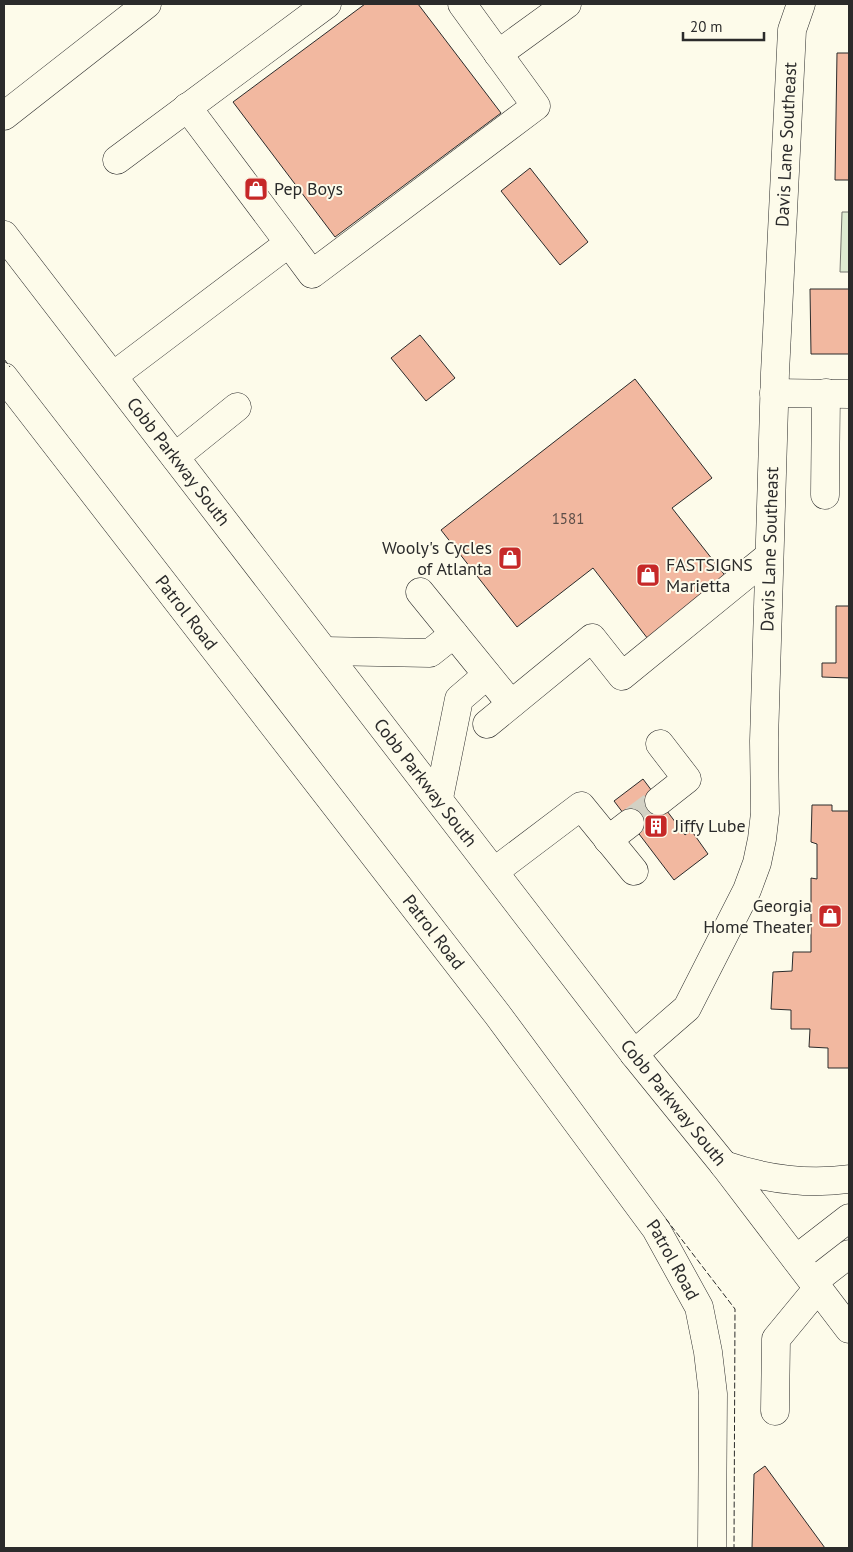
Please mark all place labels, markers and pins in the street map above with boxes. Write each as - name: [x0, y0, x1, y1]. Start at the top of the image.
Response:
- shop icon: Pep Boys: [243, 176, 269, 202]
- place label: Pep Boys: [274, 177, 343, 200]
- place label: Wooly's Cycles of Atlanta: [382, 536, 492, 580]
- shop icon: Wooly's Cycles of Atlanta: [497, 545, 523, 571]
- place label: FASTSIGNS Marietta: [666, 553, 753, 597]
- shop icon: FASTSIGNS Marietta: [635, 562, 661, 588]
- building icon: Jiffy Lube: [643, 813, 669, 839]
- place label: Jiffy Lube: [673, 814, 746, 837]
- place label: Georgia Home Theater: [703, 894, 812, 938]
- shop icon: Georgia Home Theater: [817, 903, 843, 929]

